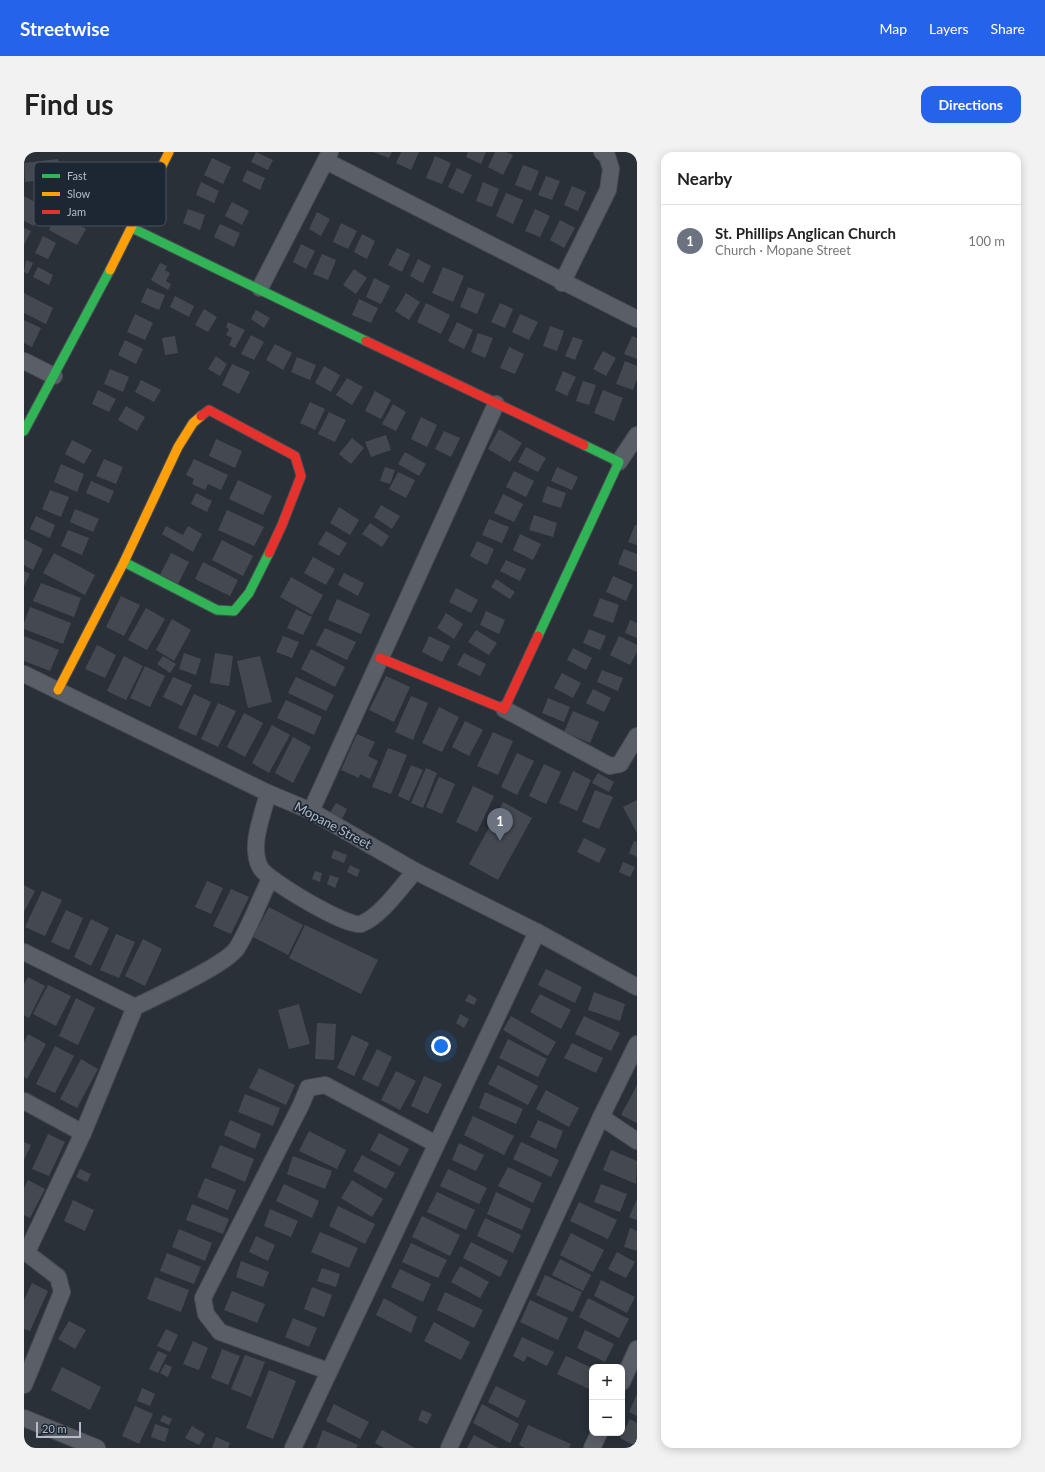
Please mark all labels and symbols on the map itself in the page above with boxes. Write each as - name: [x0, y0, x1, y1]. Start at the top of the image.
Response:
- legend: [34, 162, 166, 226]
- text: Fast: [67, 169, 87, 182]
- text: Slow: [67, 187, 91, 200]
- text: Jam: [67, 205, 86, 218]
- street label: Mopane Street: [292, 798, 374, 852]
- pin: 1: [487, 808, 513, 841]
- your location: [431, 1036, 451, 1056]
- scale bar: [36, 1420, 81, 1439]

